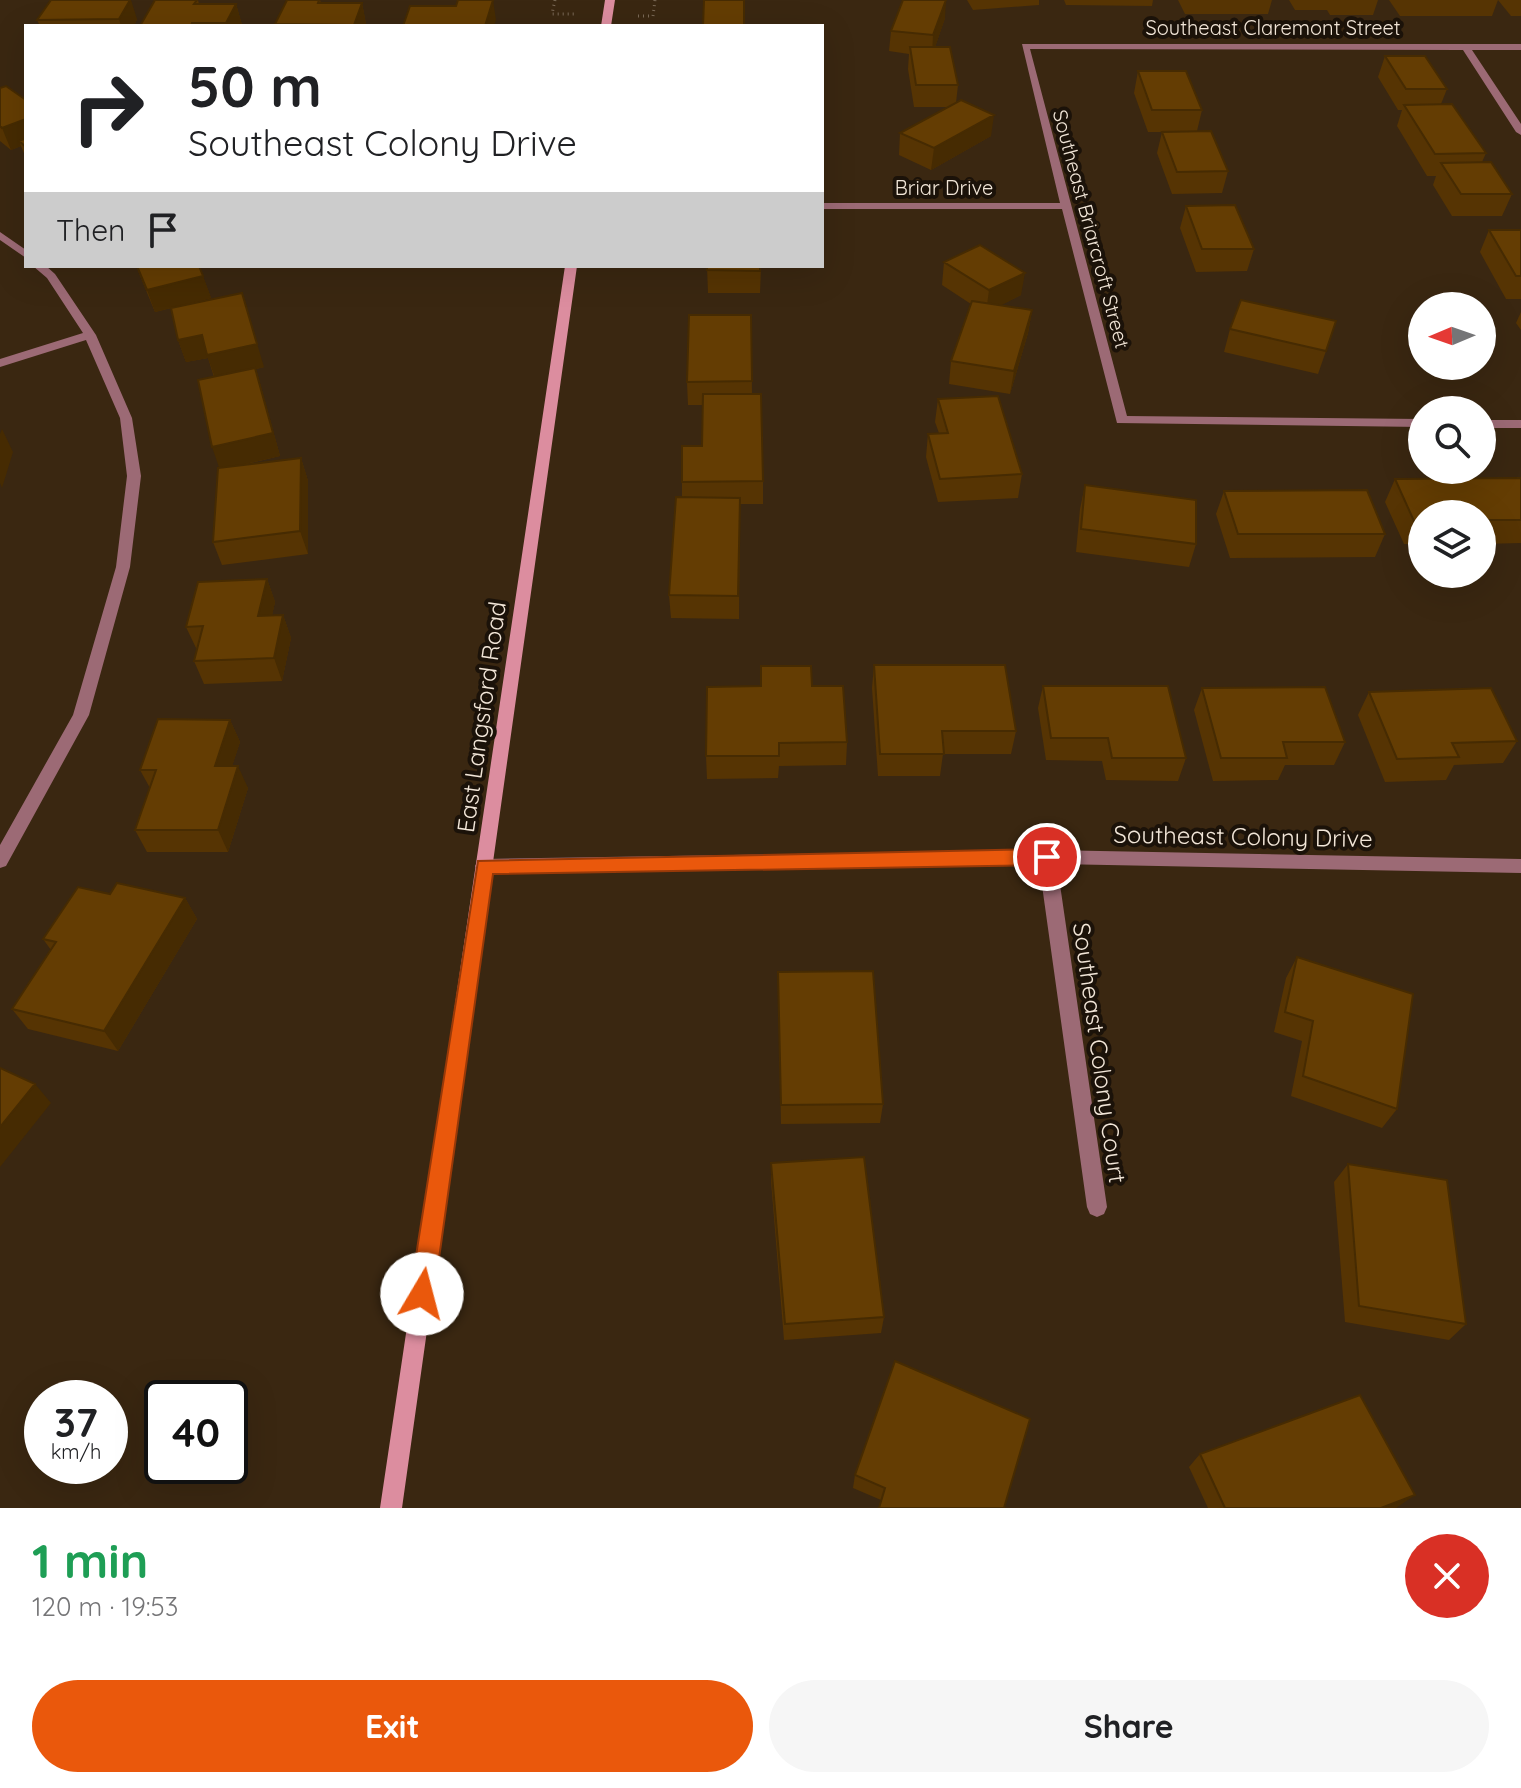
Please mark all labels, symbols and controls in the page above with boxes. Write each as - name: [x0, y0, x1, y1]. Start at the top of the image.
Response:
- street label: Southeast Claremont Street: [1145, 15, 1401, 40]
- text: 50 m: [188, 51, 322, 121]
- icon: right: [56, 56, 160, 160]
- street label: Southeast Briarcroft Street: [1048, 107, 1135, 351]
- text: Southeast Colony Drive: [188, 120, 577, 165]
- street label: Briar Drive: [895, 175, 993, 200]
- icon: arrive: [141, 208, 185, 252]
- text: Then: [56, 211, 125, 249]
- north arrow: [1408, 292, 1496, 380]
- map controls: [1408, 292, 1496, 588]
- button: search: [1408, 396, 1496, 484]
- button: layers: [1408, 500, 1496, 588]
- street label: East Langsford Road: [450, 599, 512, 834]
- street label: Southeast Colony Drive: [1113, 819, 1373, 853]
- pin: [1013, 823, 1081, 891]
- icon: arrive: [1025, 835, 1069, 879]
- street label: Southeast Colony Court: [1067, 921, 1133, 1185]
- position arrow: [380, 1252, 464, 1336]
- speed limit sign: 40: [144, 1380, 248, 1484]
- text: 37: [54, 1397, 98, 1447]
- text: km/h: [51, 1439, 101, 1464]
- text: 1 min: [32, 1530, 148, 1590]
- button: close: [1405, 1534, 1489, 1618]
- text: 120 m · 19:53: [32, 1590, 178, 1623]
- button: Exit: [32, 1680, 753, 1772]
- button: Share: [769, 1680, 1489, 1772]

